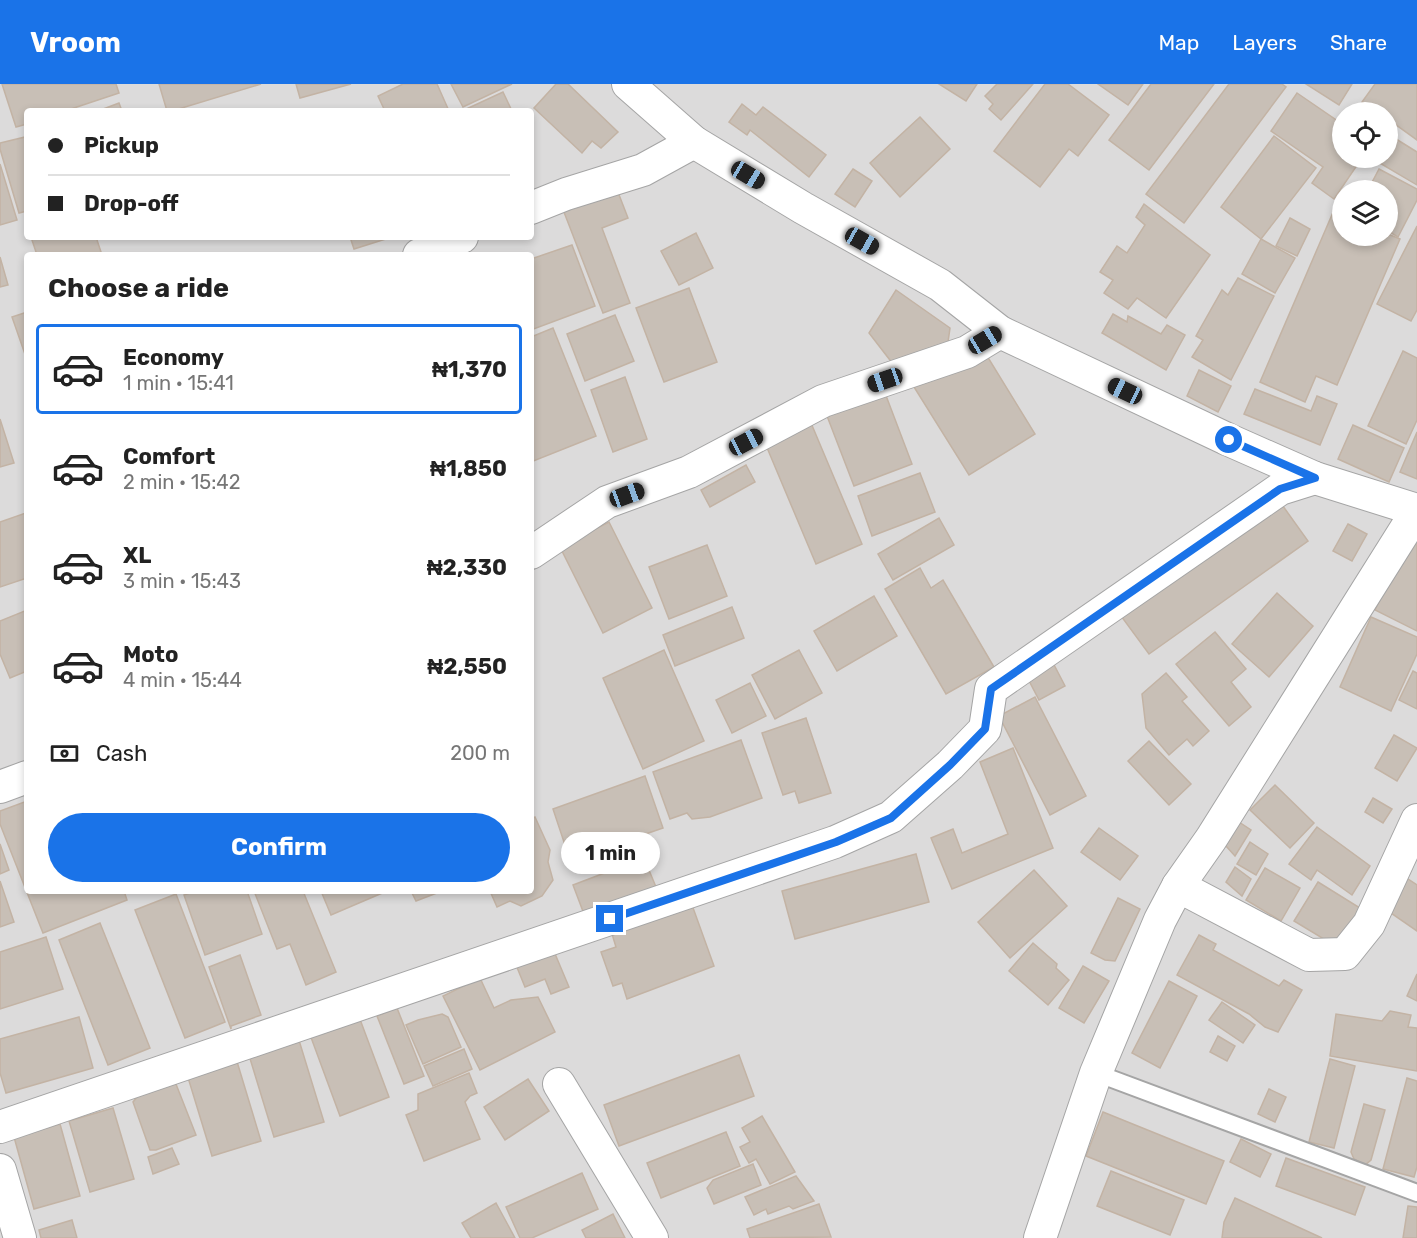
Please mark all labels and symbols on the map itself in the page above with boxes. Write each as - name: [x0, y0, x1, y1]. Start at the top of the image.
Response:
- car: [728, 158, 768, 192]
- car: [842, 224, 882, 258]
- car: [965, 323, 1005, 357]
- car: [865, 366, 905, 394]
- car: [1105, 375, 1145, 407]
- car: [726, 426, 766, 458]
- route start: [1215, 426, 1242, 453]
- car: [607, 480, 647, 510]
- callout: 1 min: [560, 832, 660, 874]
- route end: [596, 905, 623, 932]

